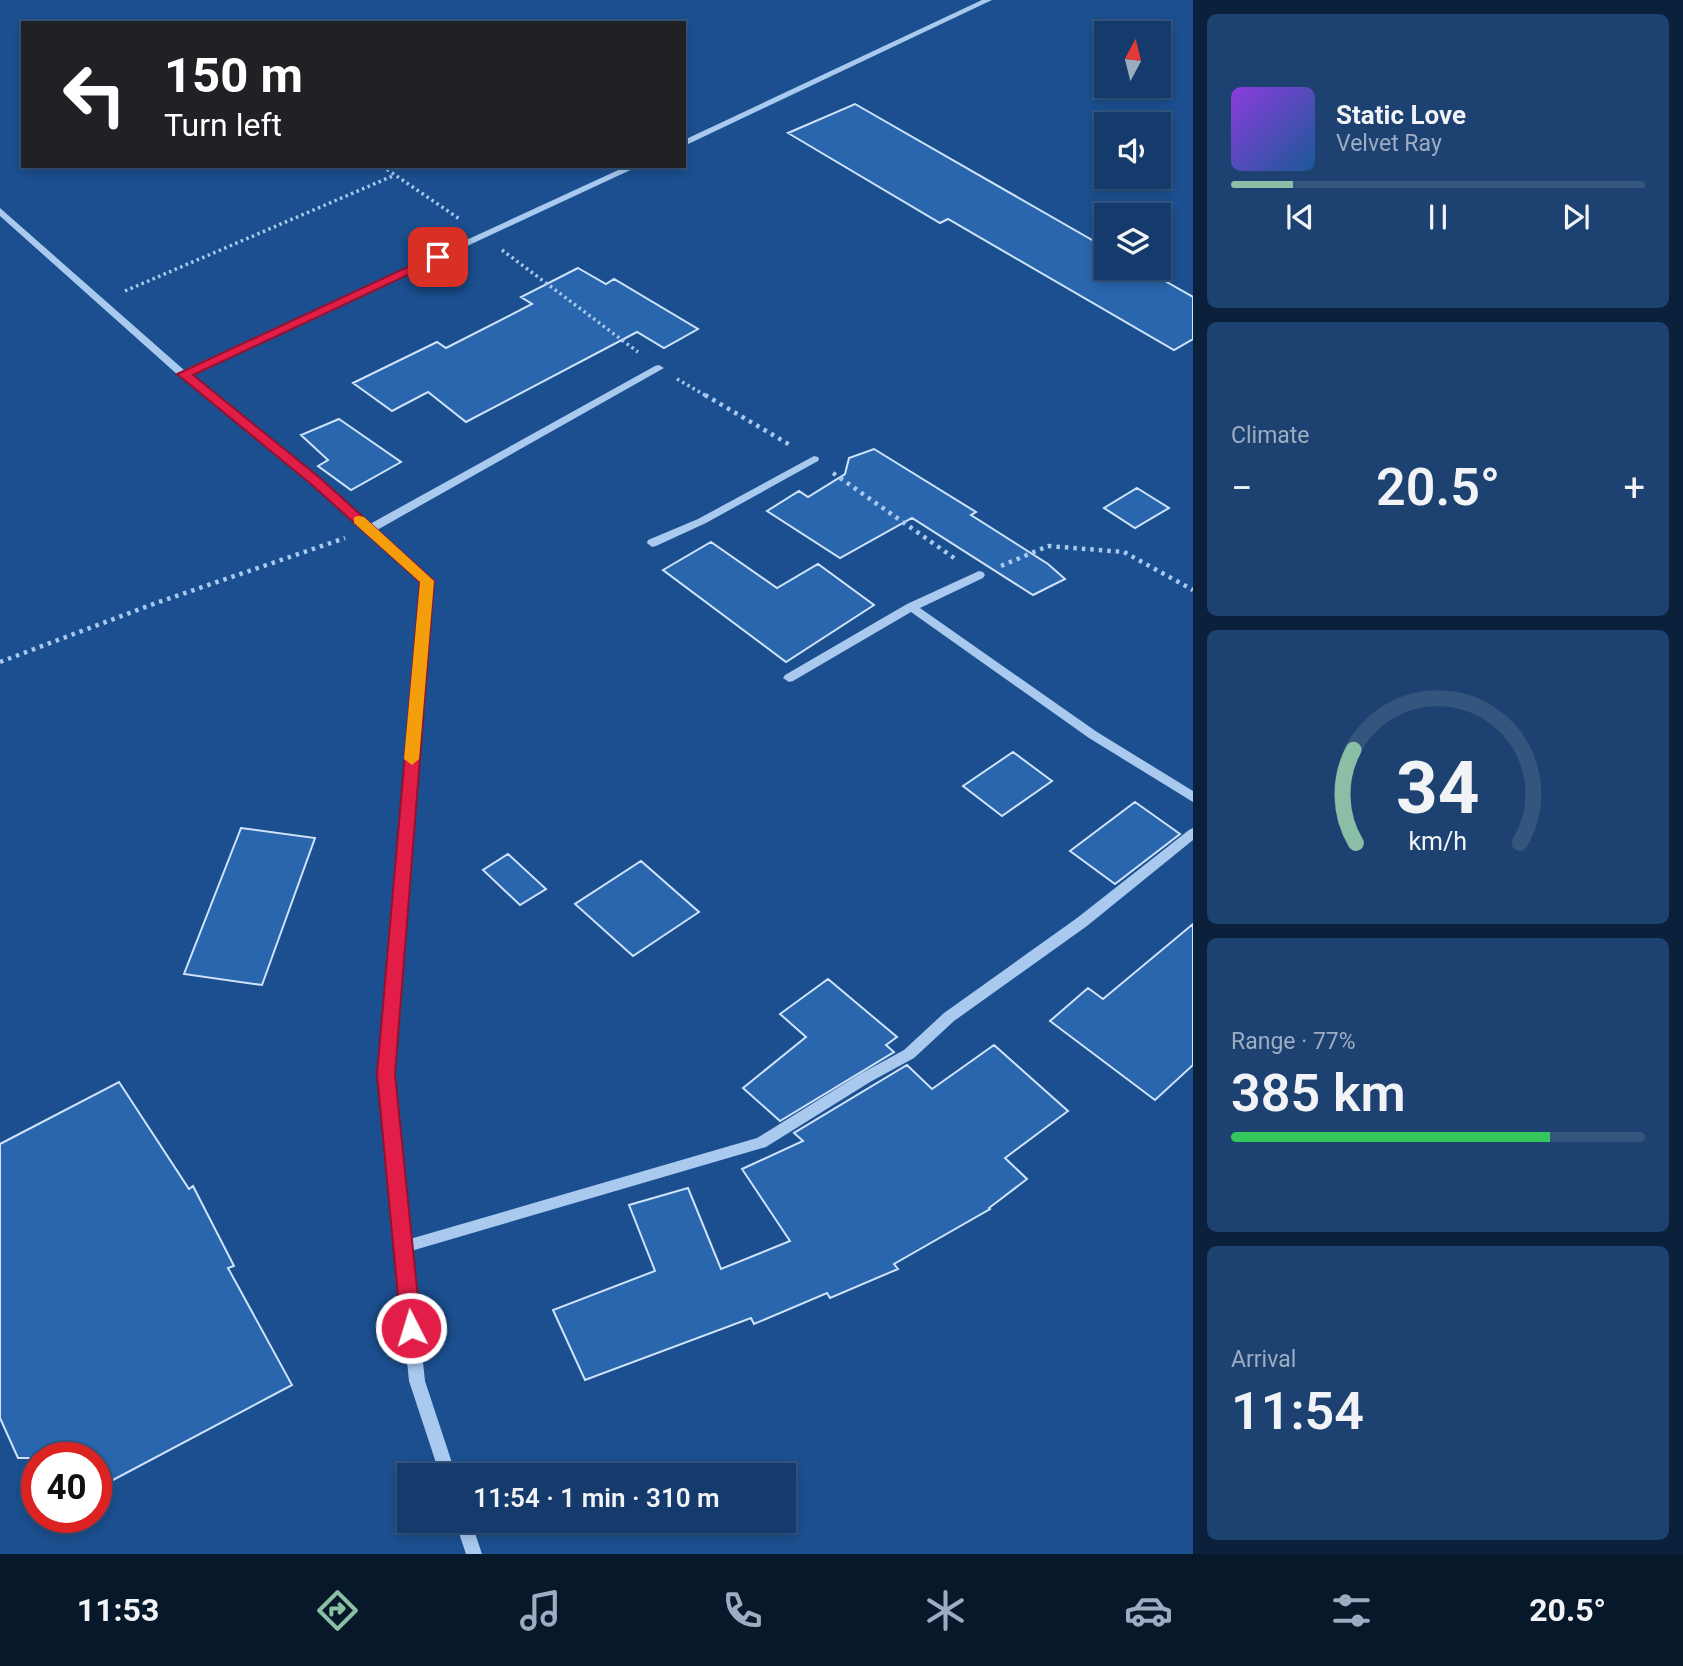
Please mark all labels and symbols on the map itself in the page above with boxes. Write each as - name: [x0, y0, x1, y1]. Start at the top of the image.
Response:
- north arrow: [1094, 21, 1171, 98]
- pin: [408, 227, 468, 287]
- position arrow: [374, 1291, 448, 1365]
- speed limit sign: 40: [21, 1442, 112, 1533]

